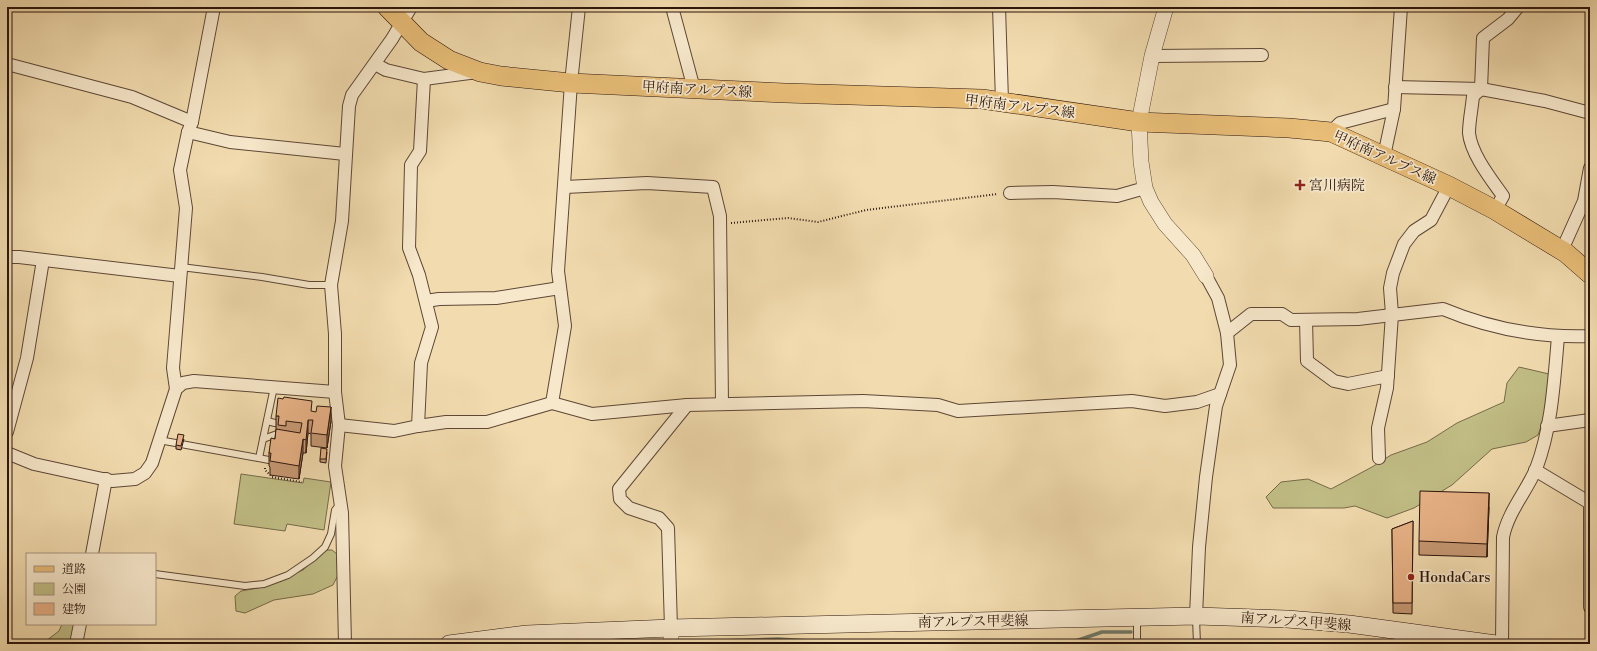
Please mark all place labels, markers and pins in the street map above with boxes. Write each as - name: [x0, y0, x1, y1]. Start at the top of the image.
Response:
- place label: 宮川病院: [1309, 177, 1365, 195]
- marker: 宮川病院: [1294, 179, 1306, 191]
- place label: HondaCars: [1419, 569, 1490, 587]
- marker: HondaCars: [1406, 572, 1416, 582]

